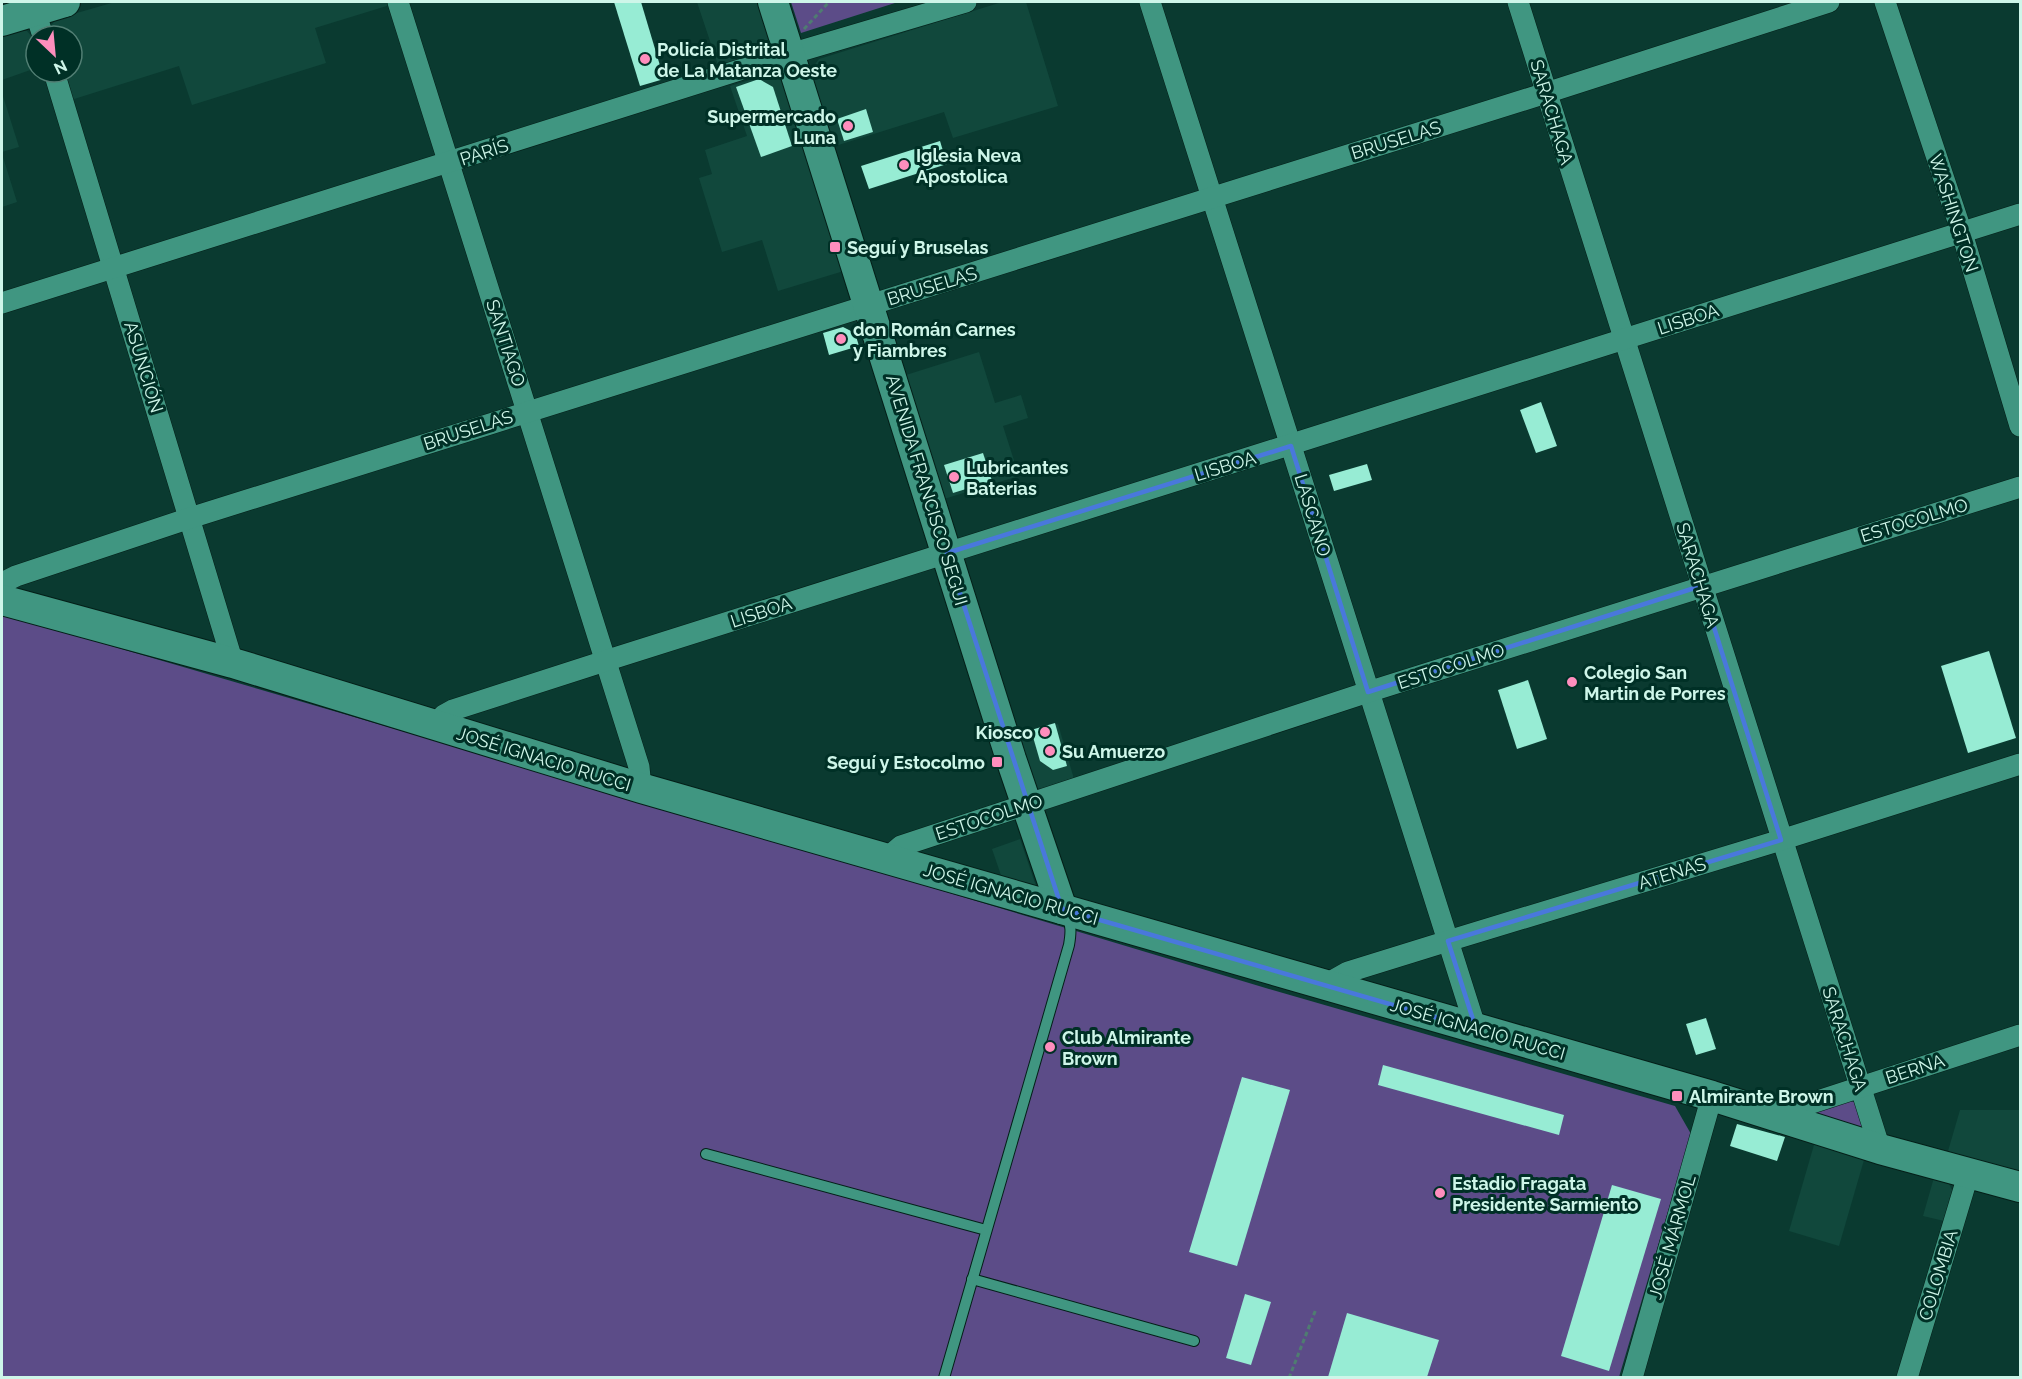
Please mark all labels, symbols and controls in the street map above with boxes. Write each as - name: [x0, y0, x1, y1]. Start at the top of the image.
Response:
- north arrow: [24, 24, 84, 84]
- place label: Policía Distrital de La Matanza Oeste: [657, 39, 837, 81]
- marker: Policía Distrital de La Matanza Oeste: [638, 52, 652, 66]
- text: N: [51, 56, 70, 78]
- street label: SARACHAGA: [1526, 57, 1578, 167]
- place label: Supermercado Luna: [707, 106, 836, 148]
- street label: BRUSELAS: [1349, 116, 1443, 164]
- marker: Supermercado Luna: [841, 119, 855, 133]
- street label: PARÍS: [457, 133, 511, 170]
- place label: Iglesia Neva Apostolica: [916, 145, 1021, 187]
- street label: WASHINGTON: [1925, 151, 1983, 275]
- marker: Iglesia Neva Apostolica: [897, 158, 911, 172]
- place label: Seguí y Bruselas: [847, 237, 989, 258]
- marker: Seguí y Bruselas: [828, 240, 842, 254]
- street label: BRUSELAS: [885, 262, 979, 310]
- street label: SANTIAGO: [482, 297, 530, 389]
- street label: LISBOA: [1655, 299, 1721, 339]
- street label: ASUNCIÓN: [120, 318, 169, 415]
- place label: don Román Carnes y Fiambres: [853, 319, 1016, 361]
- marker: don Román Carnes y Fiambres: [834, 332, 848, 346]
- street label: AVENIDA FRANCISCO SEGUI: [882, 372, 972, 608]
- street label: BRUSELAS: [421, 406, 515, 454]
- street label: LISBOA: [1192, 447, 1258, 485]
- place label: Lubricantes Baterias: [966, 457, 1068, 499]
- marker: Lubricantes Baterias: [947, 470, 961, 484]
- street label: LASCANO: [1291, 471, 1335, 559]
- street label: ESTOCOLMO: [1858, 494, 1970, 546]
- street label: SARACHAGA: [1672, 520, 1724, 630]
- street label: LISBOA: [728, 592, 794, 632]
- street label: ESTOCOLMO: [1395, 639, 1507, 693]
- place label: Colegio San Martin de Porres: [1584, 662, 1726, 704]
- marker: Colegio San Martin de Porres: [1565, 675, 1579, 689]
- street label: JOSÉ IGNACIO RUCCI: [454, 722, 634, 795]
- place label: Kiosco: [976, 722, 1033, 743]
- marker: Kiosco: [1038, 725, 1052, 739]
- place label: Su Amuerzo: [1062, 741, 1165, 762]
- marker: Su Amuerzo: [1043, 744, 1057, 758]
- place label: Seguí y Estocolmo: [827, 752, 985, 773]
- marker: Seguí y Estocolmo: [990, 755, 1004, 769]
- street label: ESTOCOLMO: [933, 790, 1045, 844]
- street label: ATENAS: [1636, 853, 1708, 893]
- street label: JOSÉ IGNACIO RUCCI: [921, 858, 1101, 929]
- street label: SARACHAGA: [1818, 984, 1872, 1094]
- street label: JOSÉ IGNACIO RUCCI: [1388, 993, 1568, 1064]
- place label: Club Almirante Brown: [1062, 1027, 1191, 1069]
- marker: Club Almirante Brown: [1043, 1040, 1057, 1054]
- street label: BERNA: [1883, 1050, 1947, 1088]
- place label: Almirante Brown: [1689, 1086, 1834, 1107]
- marker: Almirante Brown: [1670, 1089, 1684, 1103]
- street label: JOSÉ MÁRMOL: [1643, 1172, 1700, 1301]
- place label: Estadio Fragata Presidente Sarmiento: [1452, 1173, 1638, 1215]
- marker: Estadio Fragata Presidente Sarmiento: [1433, 1186, 1447, 1200]
- street label: COLOMBIA: [1914, 1227, 1962, 1323]

